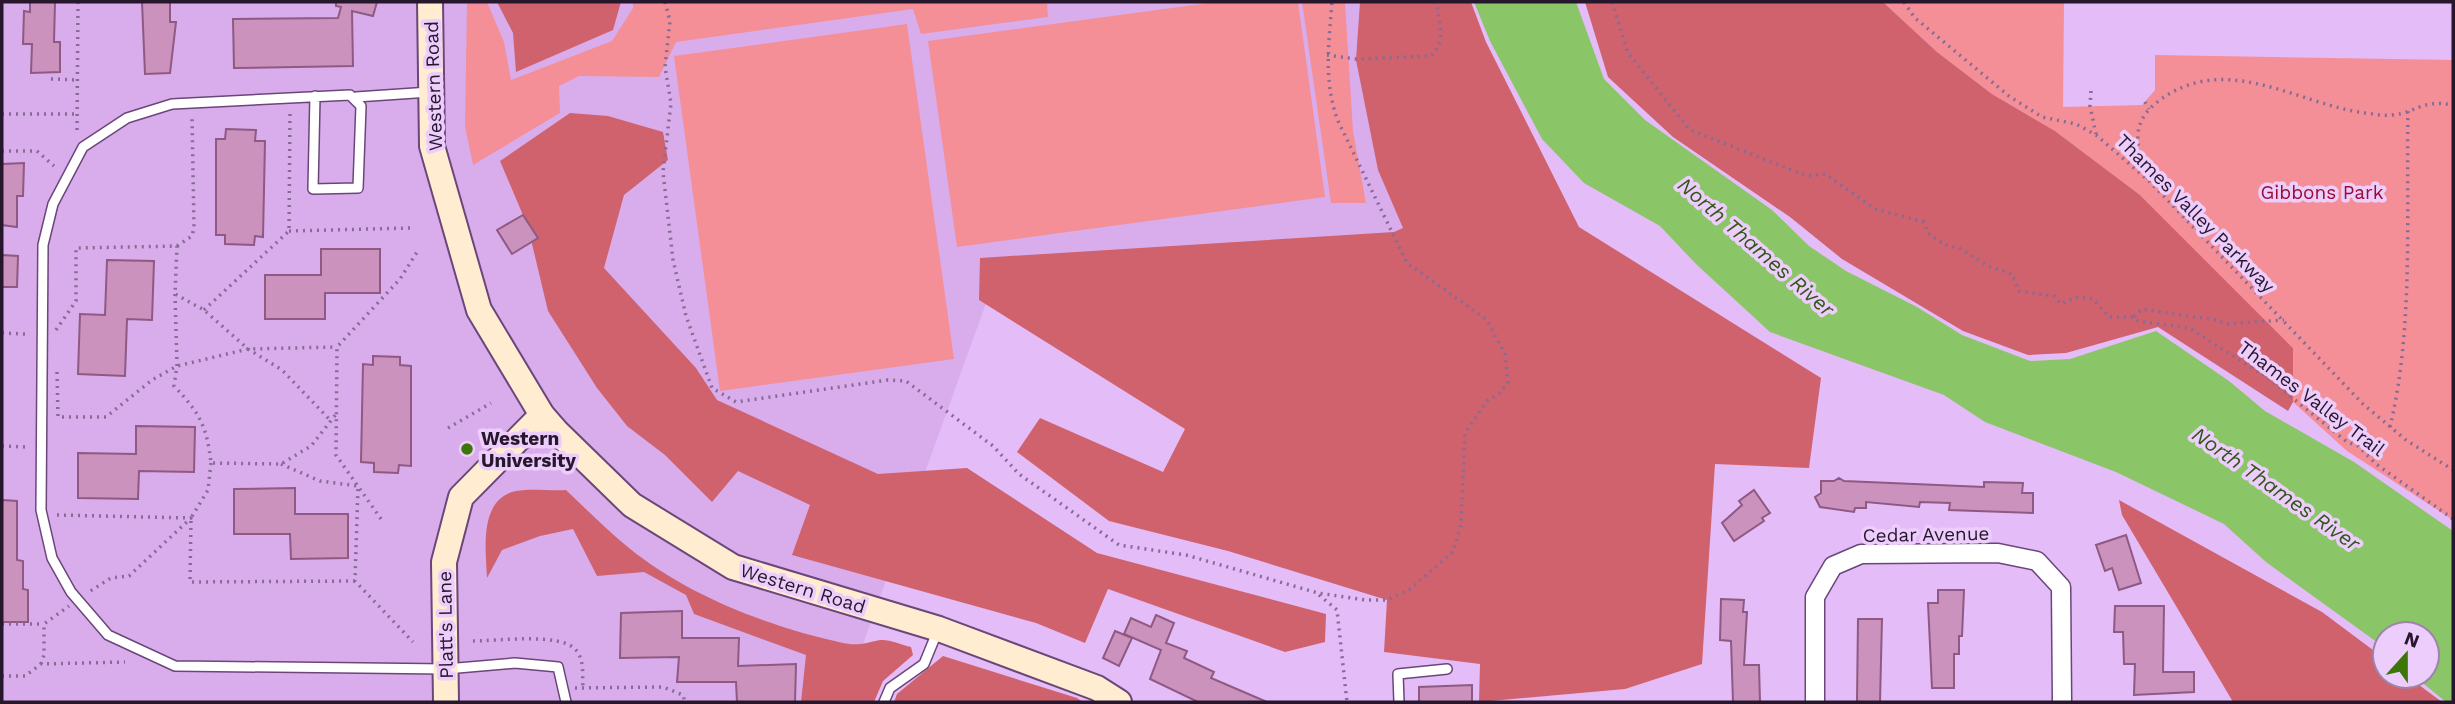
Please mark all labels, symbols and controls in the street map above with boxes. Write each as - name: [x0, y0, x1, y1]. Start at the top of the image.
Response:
- street label: Western Road: [420, 21, 447, 151]
- street label: Thames Valley Parkway: [2112, 129, 2280, 298]
- water label: North Thames River: [1673, 172, 1840, 322]
- park label: Gibbons Park: [2260, 181, 2384, 204]
- street label: Thames Valley Trail: [2234, 336, 2390, 461]
- water label: North Thames River: [2188, 421, 2366, 556]
- place label: Western University: [481, 427, 576, 472]
- marker: Western University: [459, 441, 475, 457]
- street label: Cedar Avenue: [1862, 522, 1990, 547]
- street label: Western Road: [737, 558, 868, 618]
- street label: Platt's Lane: [433, 571, 458, 679]
- north arrow: [2371, 620, 2441, 690]
- text: N: [2401, 626, 2423, 653]

